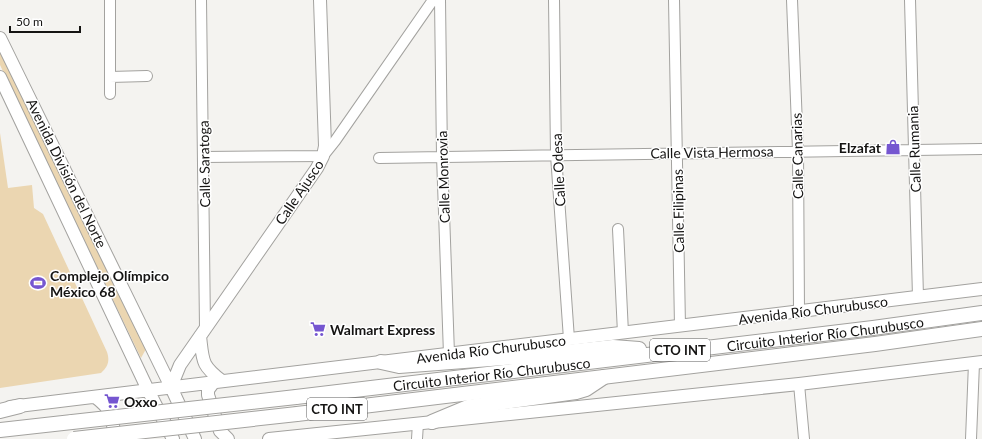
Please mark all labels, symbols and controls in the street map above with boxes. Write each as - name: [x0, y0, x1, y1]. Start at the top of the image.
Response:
- scale bar: [10, 8, 80, 34]
- text: 50 m: [16, 14, 43, 29]
- street label: Avenida División del Norte: [23, 96, 111, 250]
- street label: Calle Rumania: [904, 105, 924, 193]
- street label: Calle Canarias: [788, 113, 806, 199]
- street label: Calle Saratoga: [195, 120, 213, 208]
- street label: Calle Monrovia: [433, 130, 453, 224]
- street label: Calle Odesa: [548, 133, 568, 207]
- shop icon: Elzafat: [884, 138, 902, 156]
- place label: Elzafat: [839, 139, 882, 156]
- street label: Calle Vista Hermosa: [650, 142, 774, 162]
- street label: Calle Ajusco: [271, 156, 327, 228]
- street label: Calle Filipinas: [669, 169, 687, 253]
- place label: Complejo Olímpico México 68: [50, 267, 169, 300]
- sports icon: Complejo Olímpico México 68: [29, 274, 47, 292]
- street label: Avenida Río Churubusco: [737, 292, 889, 328]
- street label: Circuito Interior Río Churubusco: [726, 313, 925, 354]
- supermarket icon: Walmart Express: [309, 320, 327, 338]
- place label: Walmart Express: [330, 321, 435, 338]
- street label: Avenida Río Churubusco: [415, 331, 567, 367]
- road number: CTO INT: [650, 339, 710, 361]
- street label: Circuito Interior Río Churubusco: [392, 353, 591, 394]
- supermarket icon: Oxxo: [103, 392, 121, 410]
- place label: Oxxo: [124, 393, 157, 410]
- road number: CTO INT: [307, 398, 367, 420]

